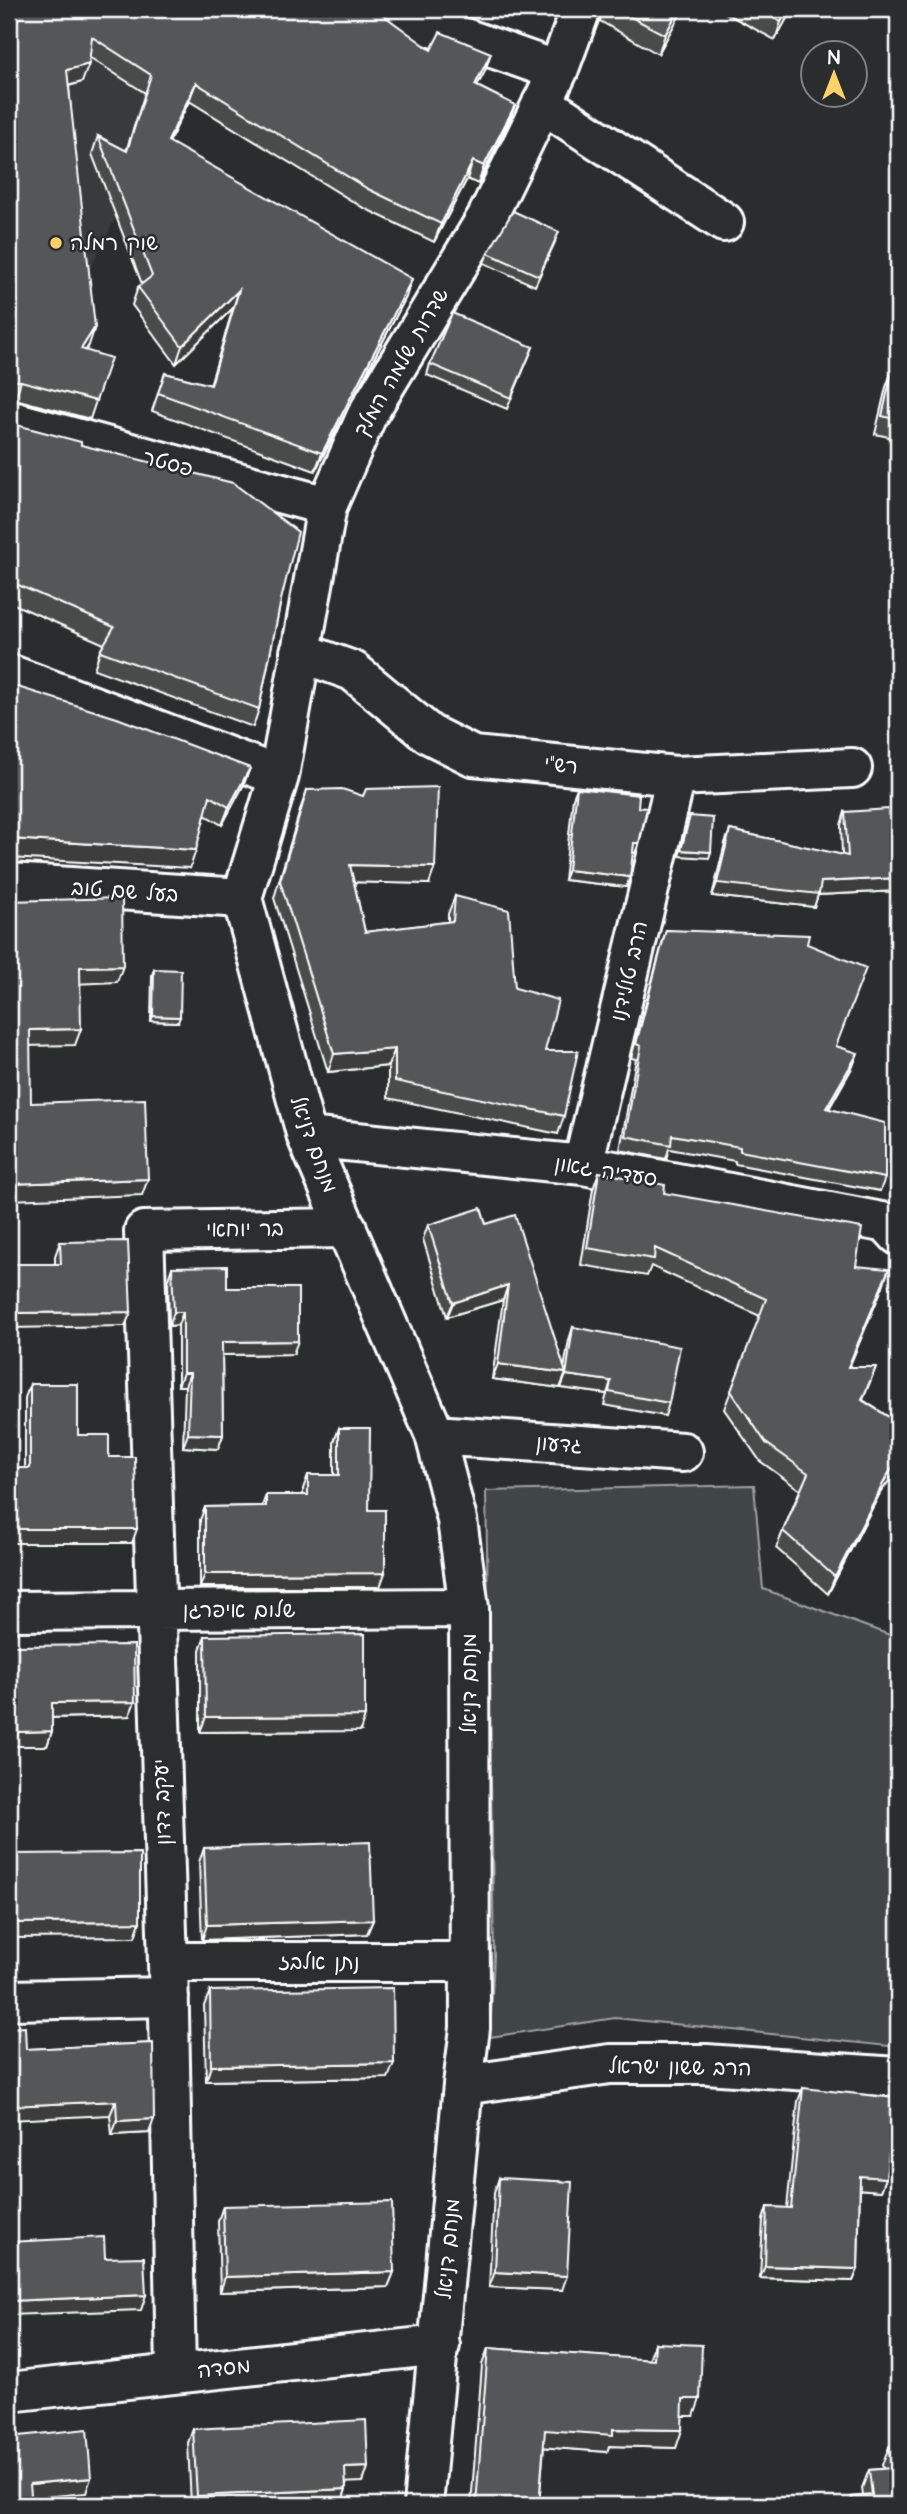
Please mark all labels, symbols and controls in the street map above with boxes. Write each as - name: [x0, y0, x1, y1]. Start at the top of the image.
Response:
- north arrow: [799, 38, 869, 108]
- text: N: [828, 45, 840, 72]
- place label: שוק רמלה: [70, 229, 158, 258]
- marker: שוק רמלה: [48, 235, 64, 251]
- street label: שדרות שלמה המלך: [347, 283, 456, 442]
- street label: פסטר: [140, 443, 196, 484]
- street label: רש"י: [543, 749, 579, 782]
- street label: בעל שם טוב: [71, 873, 179, 910]
- street label: הרב טולידנו: [604, 918, 655, 1024]
- street label: מנחם דניאל: [283, 1092, 344, 1197]
- street label: סעדיה גאון: [553, 1149, 659, 1194]
- street label: בר יוחאי: [206, 1214, 284, 1245]
- street label: גדעון: [535, 1428, 583, 1461]
- street label: שלום איפרגן: [183, 1596, 295, 1625]
- street label: מנחם דניאל: [455, 1633, 484, 1735]
- street label: יעקב דדון: [147, 1758, 178, 1846]
- street label: נתן אלבז: [278, 1948, 360, 1977]
- street label: הרב ששון ישראל: [608, 2052, 752, 2083]
- street label: מנחם דניאל: [430, 2197, 467, 2301]
- street label: מסדה: [196, 2351, 252, 2386]

